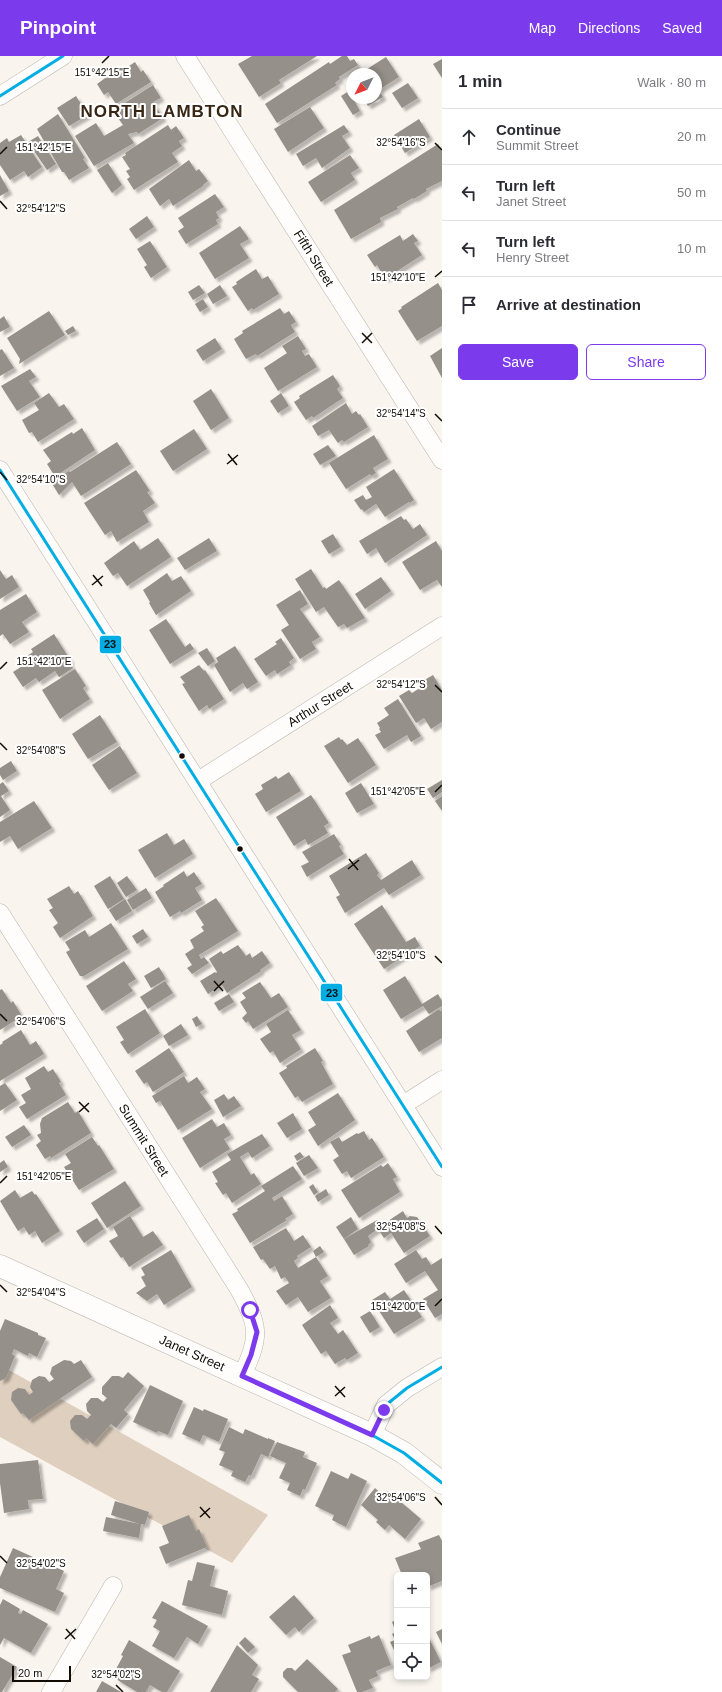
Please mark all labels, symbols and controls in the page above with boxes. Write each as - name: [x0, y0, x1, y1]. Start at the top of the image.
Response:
- text: Pinpoint: [20, 17, 96, 38]
- text: Map: [529, 20, 556, 36]
- text: Directions: [578, 20, 640, 36]
- text: Saved: [662, 20, 702, 36]
- text: 151°42'15"E: [74, 67, 130, 78]
- north arrow: [346, 68, 382, 104]
- text: 1 min: [458, 72, 502, 91]
- text: Walk · 80 m: [637, 75, 706, 90]
- district label: NORTH LAMBTON: [81, 102, 243, 121]
- text: Continue: [496, 121, 561, 138]
- icon: ahead: [458, 126, 480, 148]
- text: 20 m: [677, 129, 706, 144]
- text: 32°54'16"S: [376, 137, 426, 148]
- text: Summit Street: [496, 138, 578, 153]
- text: 151°42'15"E: [16, 142, 72, 153]
- text: Turn left: [496, 177, 555, 194]
- icon: left: [458, 182, 480, 204]
- text: 50 m: [677, 185, 706, 200]
- text: Janet Street: [496, 194, 566, 209]
- text: 32°54'12"S: [16, 203, 66, 214]
- street label: Fifth Street: [291, 227, 337, 289]
- text: Turn left: [496, 233, 555, 250]
- icon: left: [458, 238, 480, 260]
- text: 10 m: [677, 241, 706, 256]
- text: Henry Street: [496, 250, 569, 265]
- text: 151°42'10"E: [370, 272, 426, 283]
- icon: arrive: [458, 294, 480, 316]
- text: Arrive at destination: [496, 296, 641, 313]
- button: Save: [458, 344, 578, 380]
- button: Share: [586, 344, 706, 380]
- text: 32°54'14"S: [376, 408, 426, 419]
- text: 32°54'10"S: [16, 474, 66, 485]
- line badge: 23: [99, 635, 122, 654]
- text: 23: [104, 638, 116, 650]
- text: 151°42'10"E: [16, 656, 72, 667]
- street label: Arthur Street: [285, 678, 356, 730]
- text: 32°54'12"S: [376, 679, 426, 690]
- text: 32°54'08"S: [16, 745, 66, 756]
- unlabelled marker: [177, 751, 187, 761]
- text: 151°42'05"E: [370, 786, 426, 797]
- unlabelled marker: [235, 844, 245, 854]
- text: 32°54'10"S: [376, 950, 426, 961]
- line badge: 23: [320, 983, 343, 1002]
- text: 23: [326, 987, 338, 999]
- text: 32°54'06"S: [16, 1016, 66, 1027]
- street label: Summit Street: [116, 1101, 172, 1179]
- text: 151°42'05"E: [16, 1171, 72, 1182]
- text: 32°54'08"S: [376, 1221, 426, 1232]
- text: 32°54'04"S: [16, 1287, 66, 1298]
- route start: [241, 1301, 259, 1319]
- text: 151°42'00"E: [370, 1301, 426, 1312]
- street label: Janet Street: [157, 1332, 227, 1374]
- route end: [375, 1401, 393, 1419]
- text: 32°54'06"S: [376, 1492, 426, 1503]
- text: 32°54'02"S: [16, 1558, 66, 1569]
- map controls: [394, 1572, 430, 1680]
- button: +: [394, 1572, 430, 1608]
- button: −: [394, 1608, 430, 1644]
- button: locate: [394, 1644, 430, 1680]
- scale bar: [12, 1664, 71, 1683]
- text: 20 m: [18, 1667, 42, 1679]
- text: 32°54'02"S: [91, 1669, 141, 1680]

